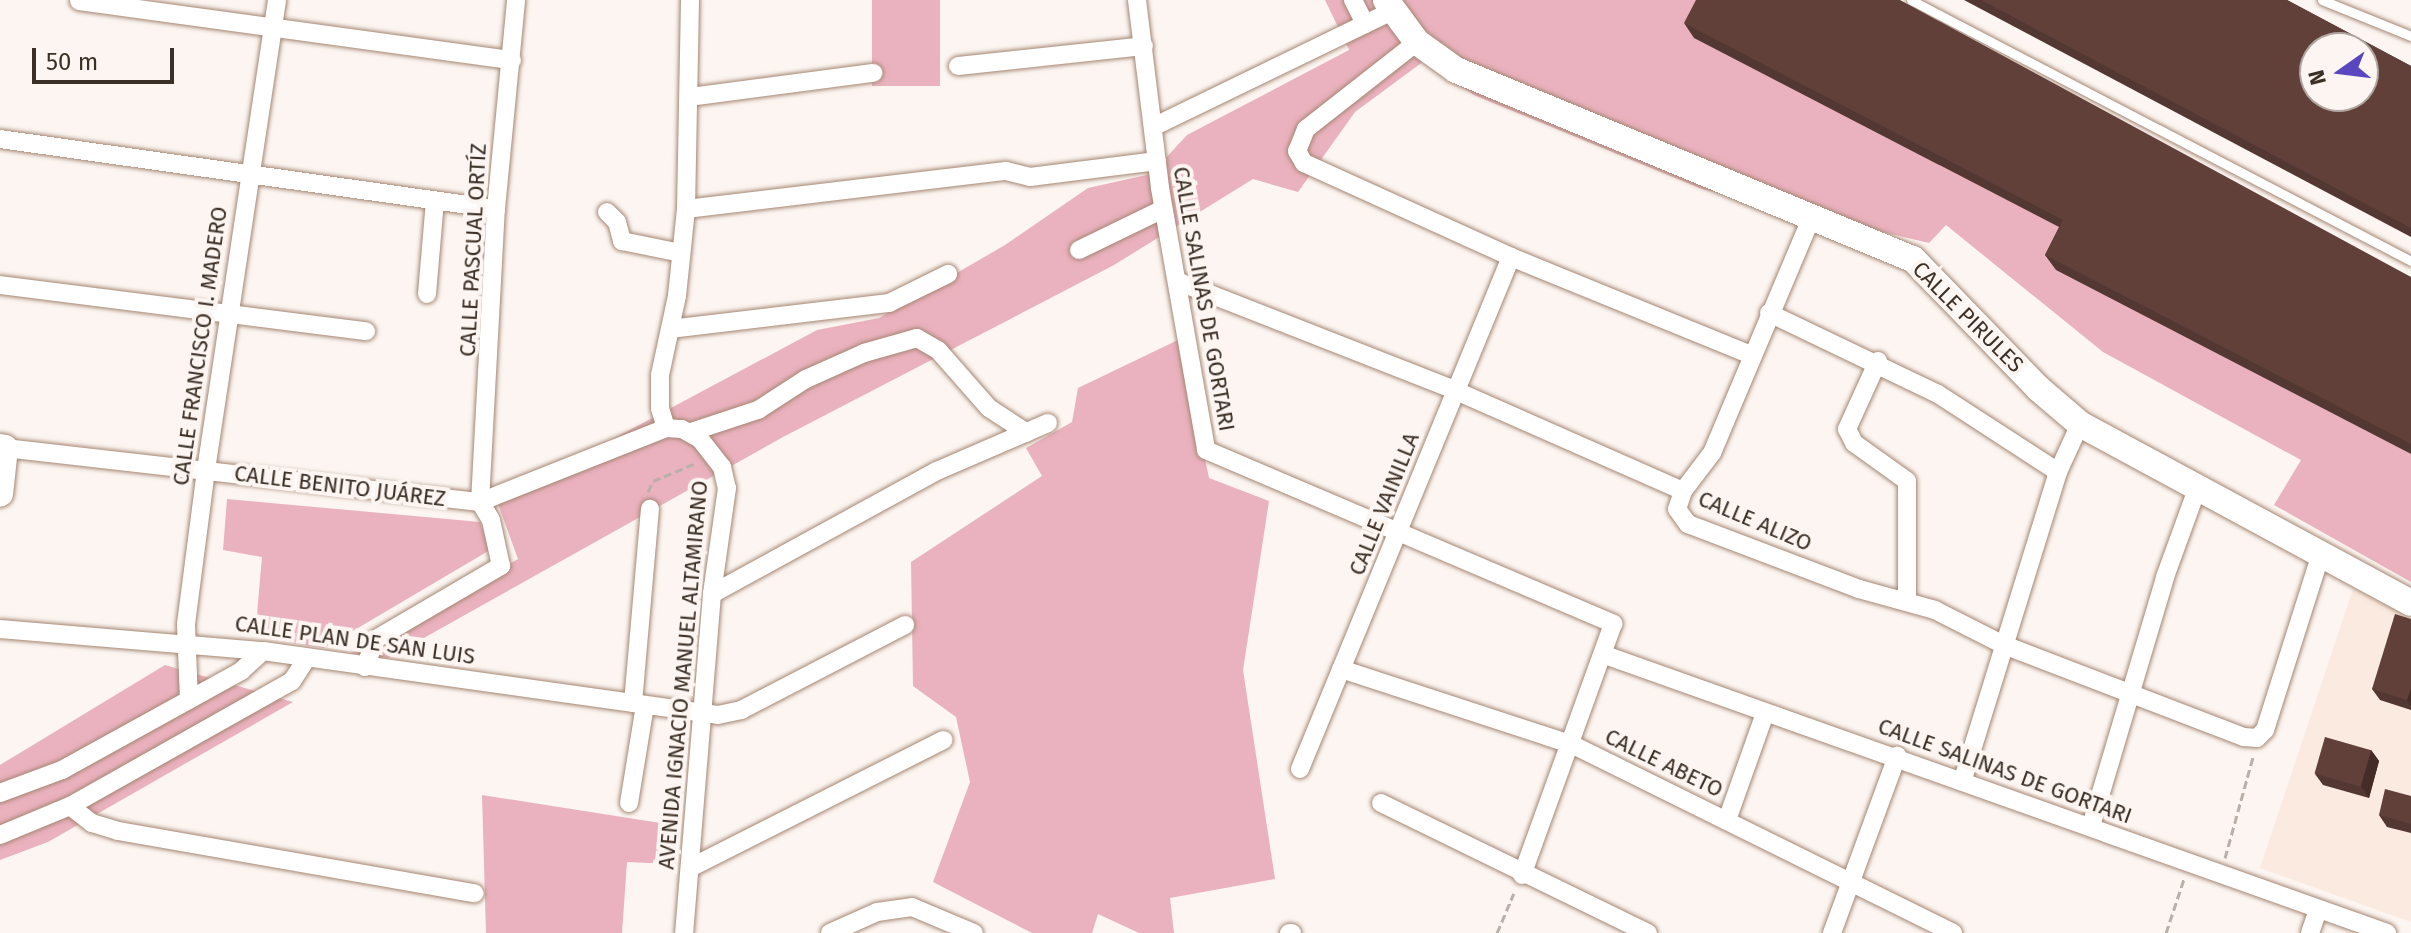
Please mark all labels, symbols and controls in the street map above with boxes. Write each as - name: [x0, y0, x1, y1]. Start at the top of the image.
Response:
- scale bar: [36, 32, 178, 82]
- north arrow: [2299, 32, 2379, 112]
- text: 50 m: [46, 48, 98, 76]
- text: N: [2302, 67, 2332, 88]
- street label: CALLE PASCUAL ORTÍZ: [454, 143, 492, 357]
- street label: CALLE SALINAS DE GORTARI: [1168, 165, 1240, 433]
- street label: CALLE FRANCISCO I. MADERO: [167, 205, 233, 487]
- street label: CALLE PIRULES: [1907, 256, 2029, 378]
- street label: CALLE VAINILLA: [1343, 429, 1425, 579]
- street label: CALLE BENITO JUÁREZ: [233, 460, 447, 512]
- street label: AVENIDA IGNACIO MANUEL ALTAMIRANO: [653, 480, 713, 870]
- street label: CALLE ALIZO: [1694, 485, 1816, 557]
- street label: CALLE PLAN DE SAN LUIS: [233, 610, 477, 670]
- street label: CALLE SALINAS DE GORTARI: [1874, 713, 2136, 829]
- street label: CALLE ABETO: [1601, 723, 1727, 803]

